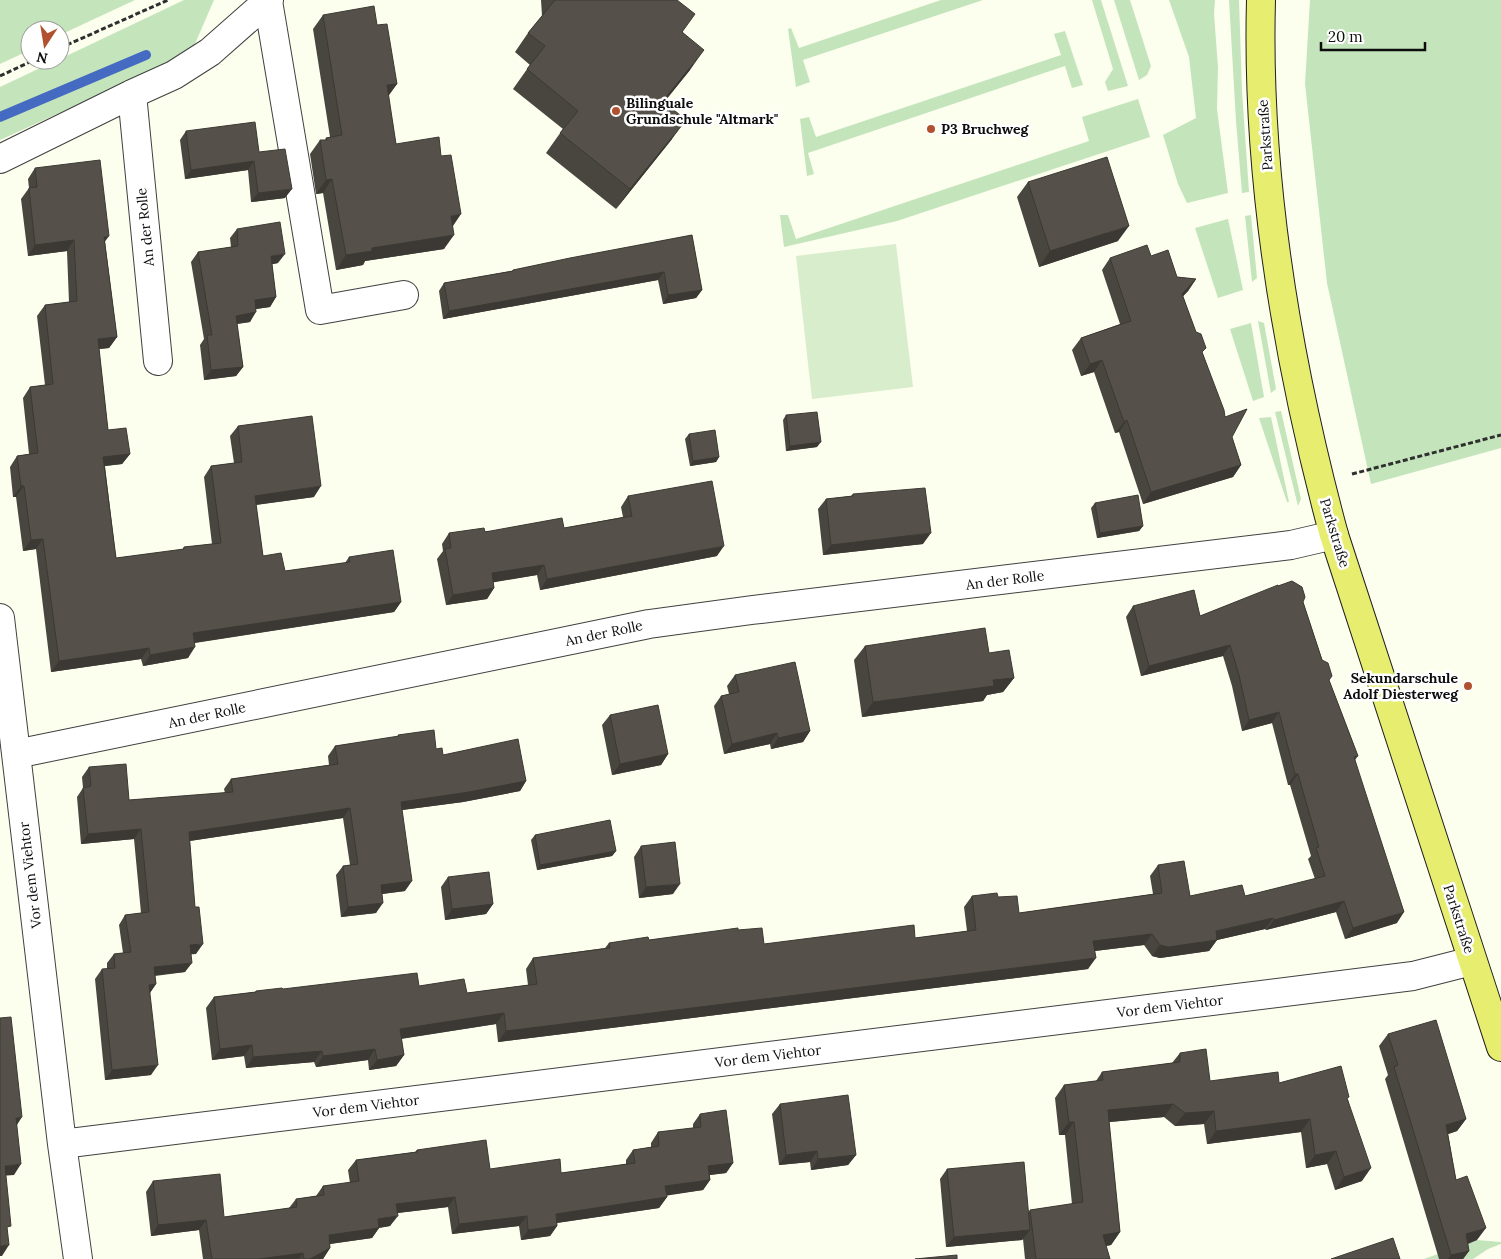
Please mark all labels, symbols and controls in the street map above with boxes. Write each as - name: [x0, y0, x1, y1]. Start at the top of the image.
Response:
- north arrow: [20, 20, 70, 70]
- scale bar: [1321, 20, 1425, 52]
- text: 20 m: [1328, 27, 1363, 46]
- text: N: [35, 48, 49, 68]
- place label: Bilinguale Grundschule "Altmark": [626, 94, 778, 128]
- street label: Parkstraße: [1254, 98, 1276, 171]
- marker: Bilinguale Grundschule "Altmark": [610, 105, 622, 117]
- place label: P3 Bruchweg: [941, 120, 1029, 138]
- marker: P3 Bruchweg: [925, 123, 937, 135]
- street label: An der Rolle: [132, 187, 158, 268]
- street label: Parkstraße: [1316, 496, 1354, 570]
- street label: An der Rolle: [964, 566, 1046, 594]
- street label: An der Rolle: [563, 616, 645, 650]
- place label: Sekundarschule Adolf Diesterweg: [1343, 669, 1459, 703]
- marker: Sekundarschule Adolf Diesterweg: [1462, 680, 1474, 692]
- street label: An der Rolle: [166, 698, 248, 732]
- street label: Vor dem Viehtor: [15, 821, 46, 930]
- street label: Parkstraße: [1439, 882, 1479, 956]
- street label: Vor dem Viehtor: [1115, 991, 1224, 1022]
- street label: Vor dem Viehtor: [713, 1041, 822, 1072]
- street label: Vor dem Viehtor: [311, 1091, 420, 1122]

